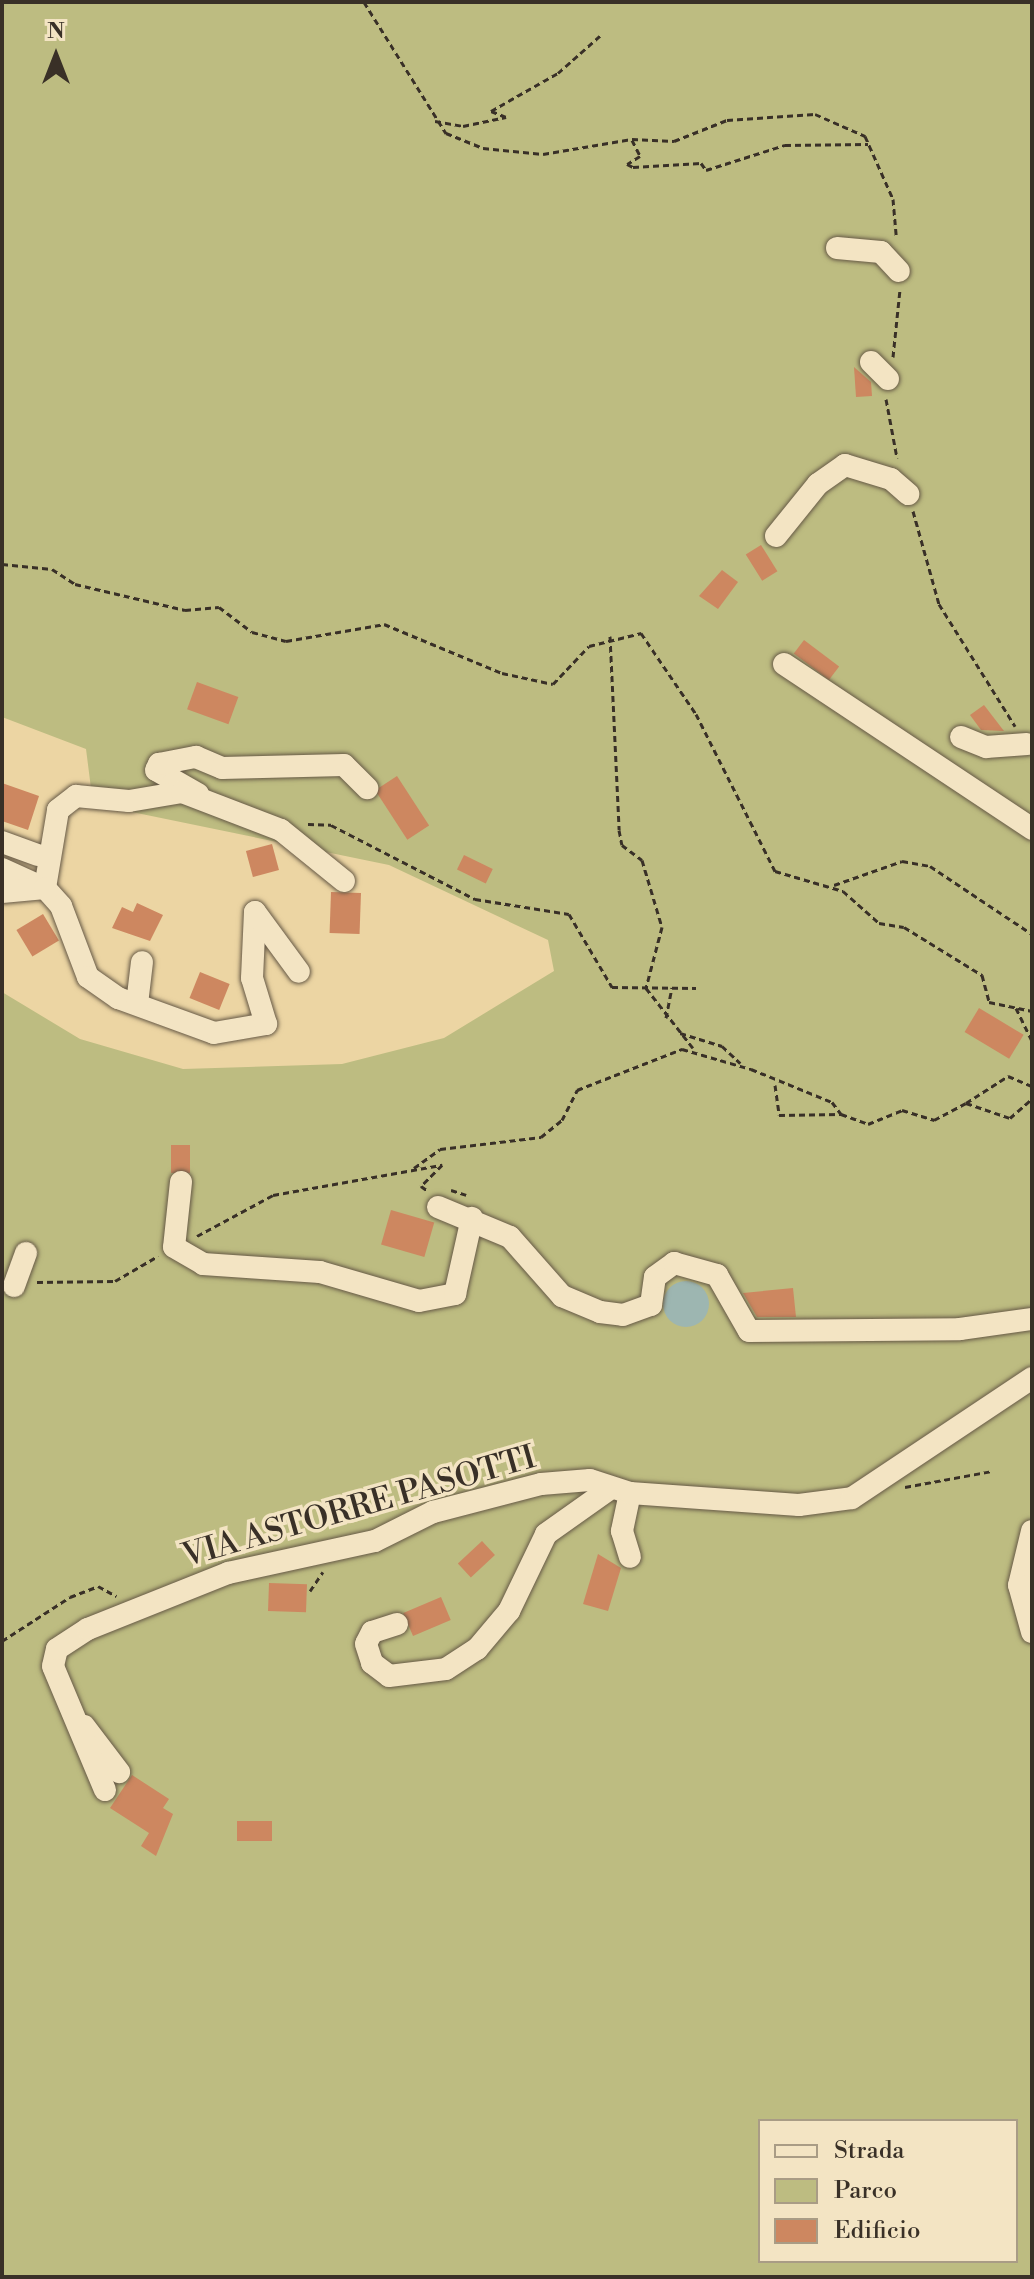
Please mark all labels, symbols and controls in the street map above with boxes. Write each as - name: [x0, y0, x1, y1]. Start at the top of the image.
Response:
- north arrow: [16, 16, 96, 96]
- text: N: [47, 18, 65, 45]
- street label: VIA ASTORRE PASOTTI: [178, 1438, 540, 1576]
- legend: [758, 2119, 1018, 2263]
- text: Strada: [834, 2136, 904, 2166]
- text: Parco: [834, 2176, 897, 2206]
- text: Edificio: [834, 2216, 920, 2246]

